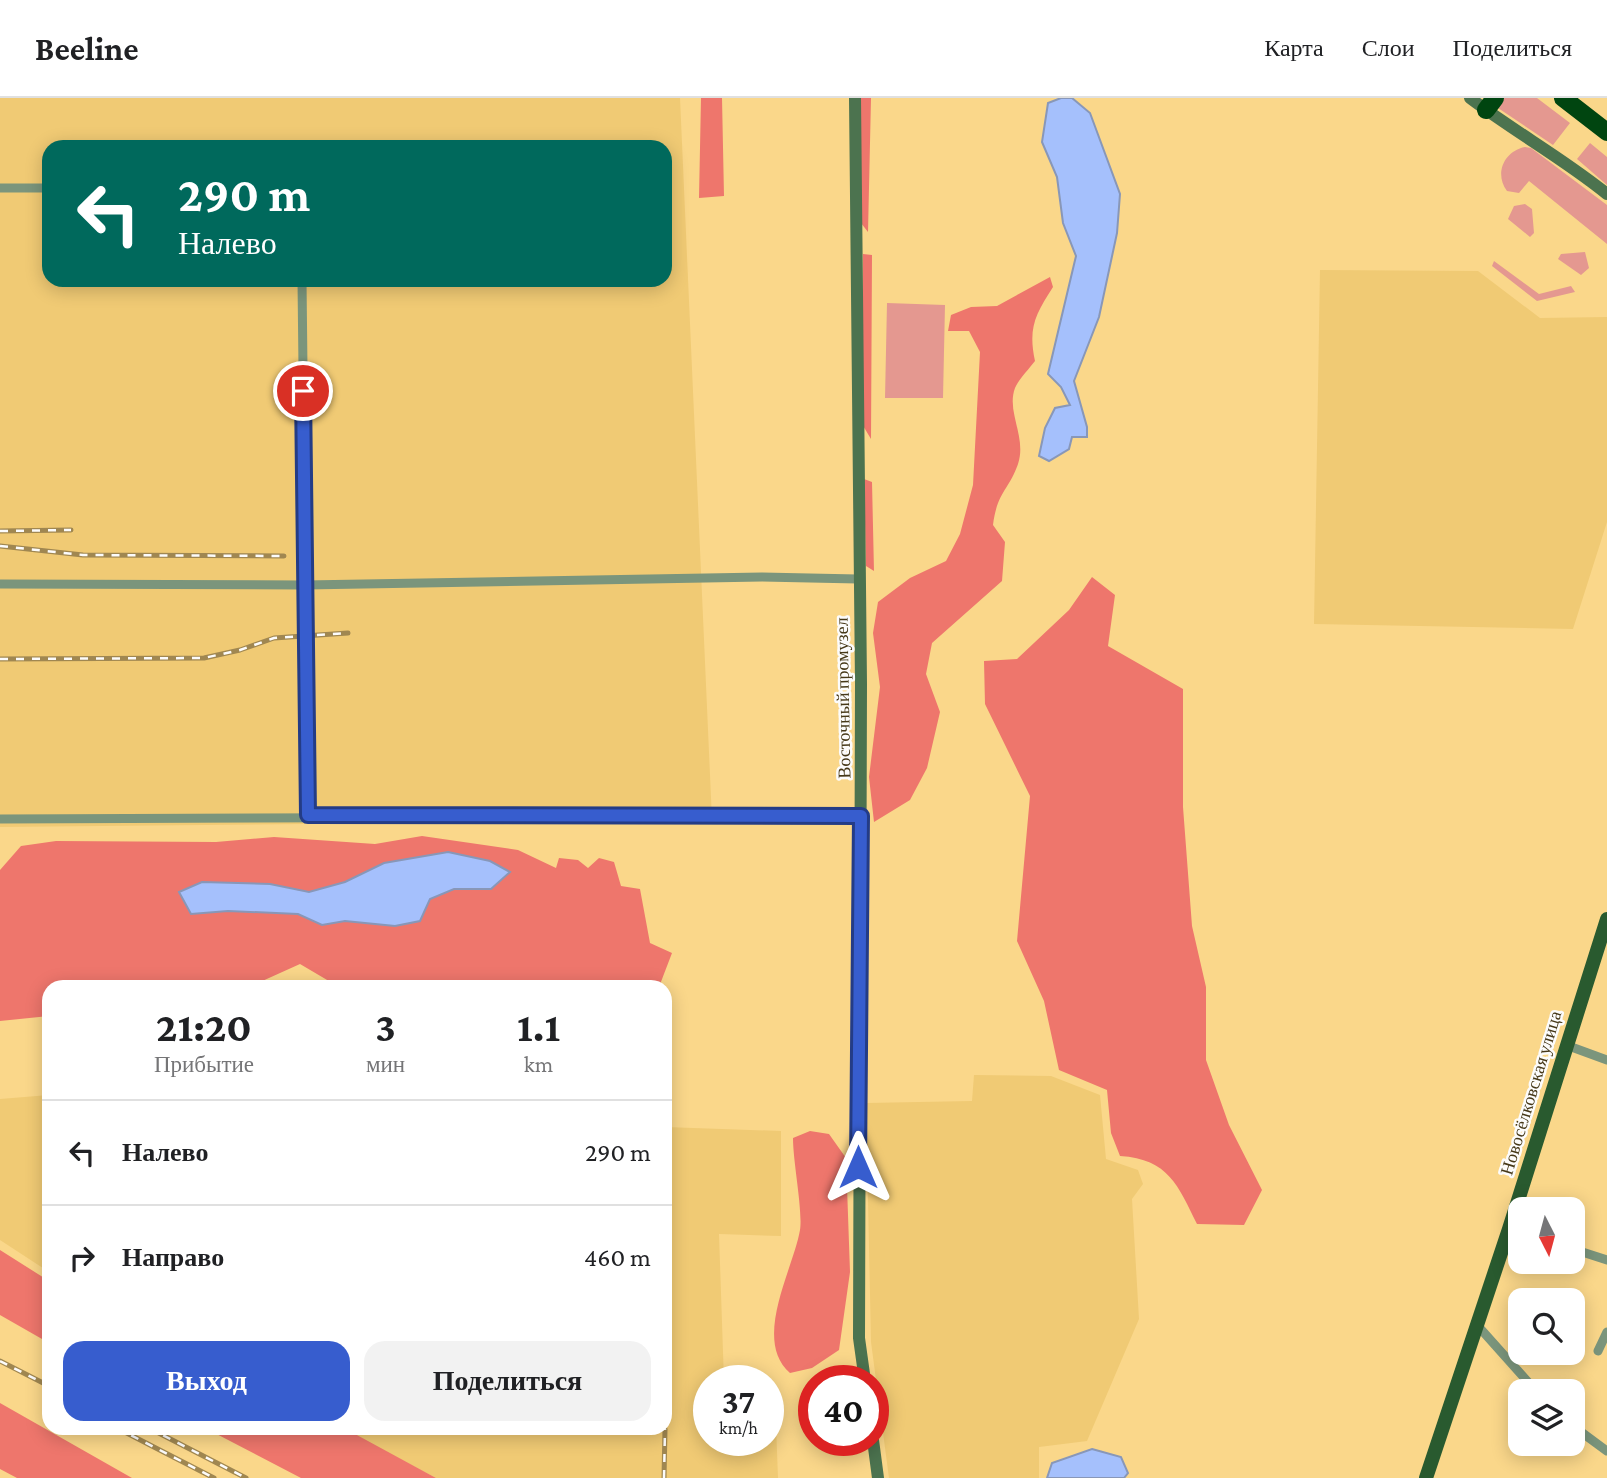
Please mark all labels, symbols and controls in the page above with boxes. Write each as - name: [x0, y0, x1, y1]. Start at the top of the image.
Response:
- text: Beeline: [35, 30, 139, 67]
- text: Карта: [1264, 34, 1324, 61]
- text: Слои: [1362, 34, 1415, 61]
- text: Поделиться: [1453, 34, 1572, 61]
- text: 290 m: [178, 167, 310, 222]
- icon: left: [63, 168, 154, 259]
- text: Налево: [178, 225, 277, 261]
- pin: [273, 361, 333, 421]
- icon: arrive: [284, 372, 322, 410]
- street label: Восточный промузел: [832, 617, 854, 779]
- text: 21:20: [156, 1003, 252, 1050]
- text: 3: [375, 1003, 396, 1050]
- text: 1.1: [517, 1003, 560, 1050]
- street label: Новосёлковская улица: [1497, 1009, 1565, 1177]
- text: Прибытие: [154, 1051, 254, 1077]
- text: мин: [366, 1051, 405, 1077]
- text: km: [524, 1051, 553, 1077]
- position arrow: [821, 1130, 895, 1204]
- icon: left: [63, 1134, 101, 1172]
- text: Налево: [122, 1138, 208, 1167]
- text: 290 m: [585, 1138, 651, 1167]
- north arrow: [1508, 1197, 1586, 1274]
- map controls: [1508, 1197, 1585, 1456]
- icon: right: [63, 1239, 101, 1277]
- text: Направо: [122, 1243, 224, 1272]
- text: 460 m: [584, 1243, 651, 1272]
- button: search: [1508, 1288, 1585, 1365]
- button: Выход: [63, 1341, 350, 1421]
- button: Поделиться: [364, 1341, 651, 1421]
- speed limit sign: 40: [798, 1365, 889, 1456]
- button: layers: [1508, 1379, 1585, 1456]
- text: 37: [722, 1382, 755, 1421]
- text: km/h: [719, 1418, 758, 1438]

